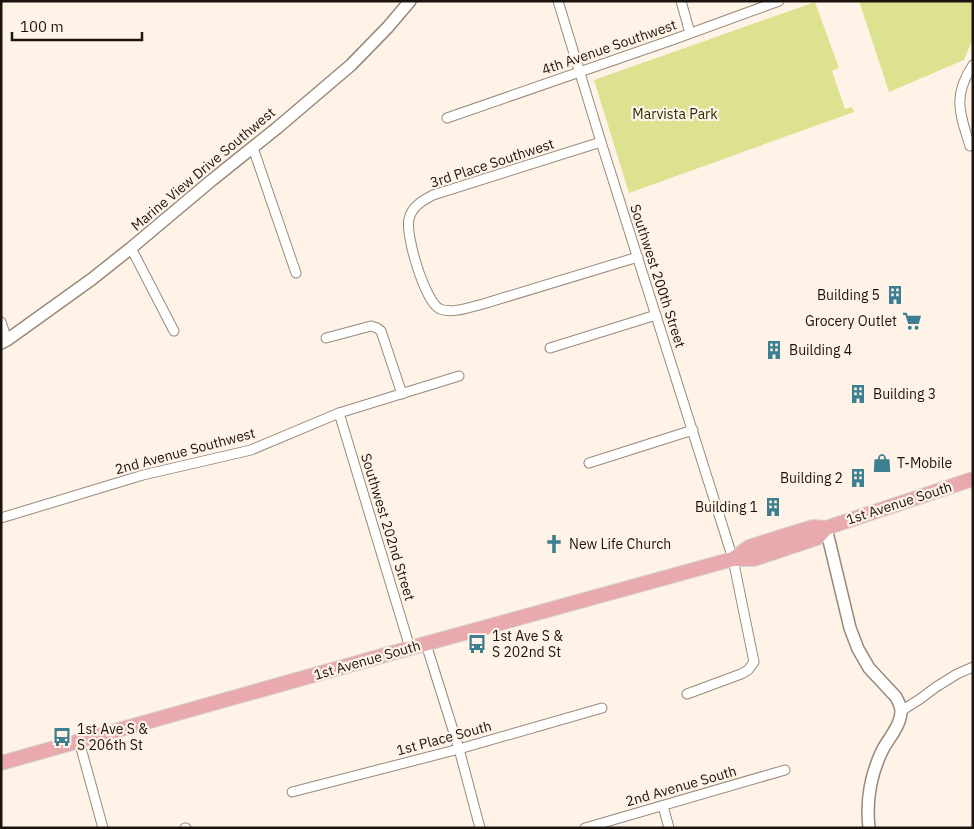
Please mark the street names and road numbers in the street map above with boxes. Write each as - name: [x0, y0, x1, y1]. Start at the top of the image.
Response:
- street label: 4th Avenue Southwest: [539, 15, 679, 79]
- street label: Marine View Drive Southwest: [127, 103, 279, 235]
- street label: 3rd Place Southwest: [428, 134, 556, 192]
- street label: Southwest 200th Street: [626, 202, 690, 350]
- street label: 2nd Avenue Southwest: [113, 424, 257, 478]
- street label: Southwest 202nd Street: [357, 451, 419, 603]
- street label: 1st Avenue South: [844, 477, 954, 529]
- street label: 1st Avenue South: [312, 636, 422, 684]
- street label: 1st Place South: [394, 717, 494, 759]
- street label: 2nd Avenue South: [623, 762, 739, 810]

